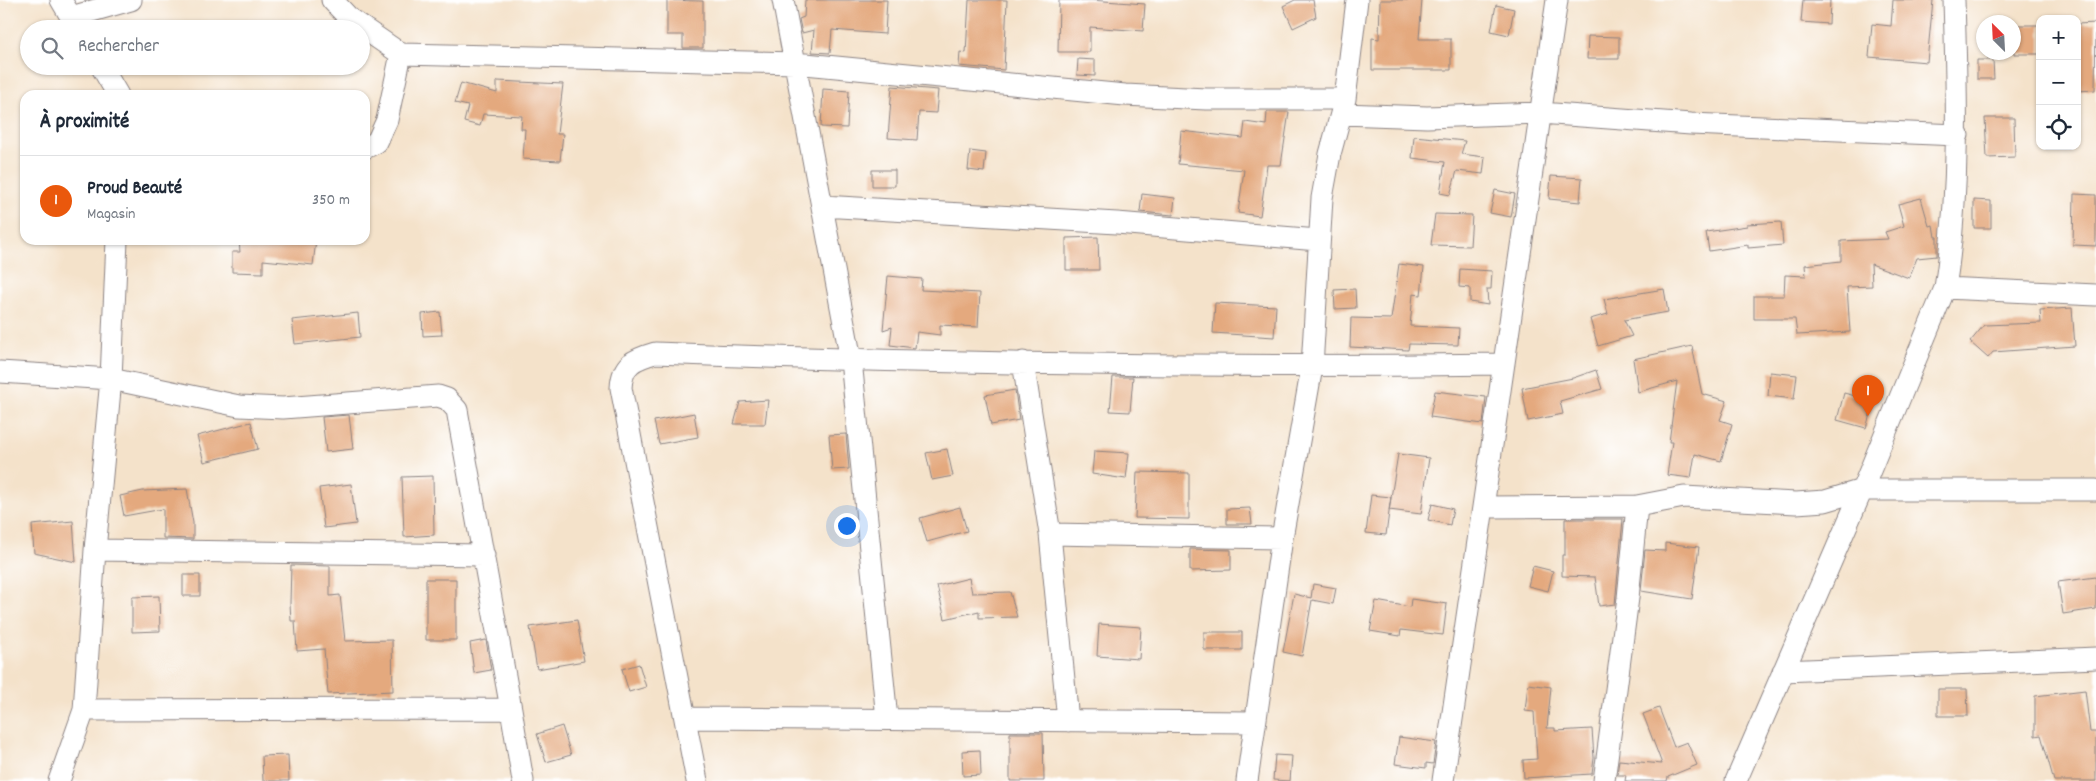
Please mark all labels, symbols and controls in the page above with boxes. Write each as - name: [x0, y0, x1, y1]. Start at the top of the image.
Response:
- north arrow: [1976, 15, 2021, 60]
- map controls: [2036, 15, 2081, 150]
- button: +: [2036, 15, 2081, 60]
- search box: [20, 20, 370, 75]
- icon: search: [38, 34, 66, 62]
- text: Rechercher: [78, 34, 159, 61]
- button: −: [2036, 60, 2081, 105]
- button: locate: [2036, 105, 2081, 150]
- text: À proximité: [40, 108, 129, 138]
- text: Proud Beauté: [87, 176, 182, 203]
- text: 1: [54, 189, 58, 212]
- text: 350 m: [312, 189, 350, 212]
- text: Magasin: [87, 203, 135, 226]
- pin: 1: [1852, 375, 1884, 416]
- your location: [834, 513, 860, 539]

